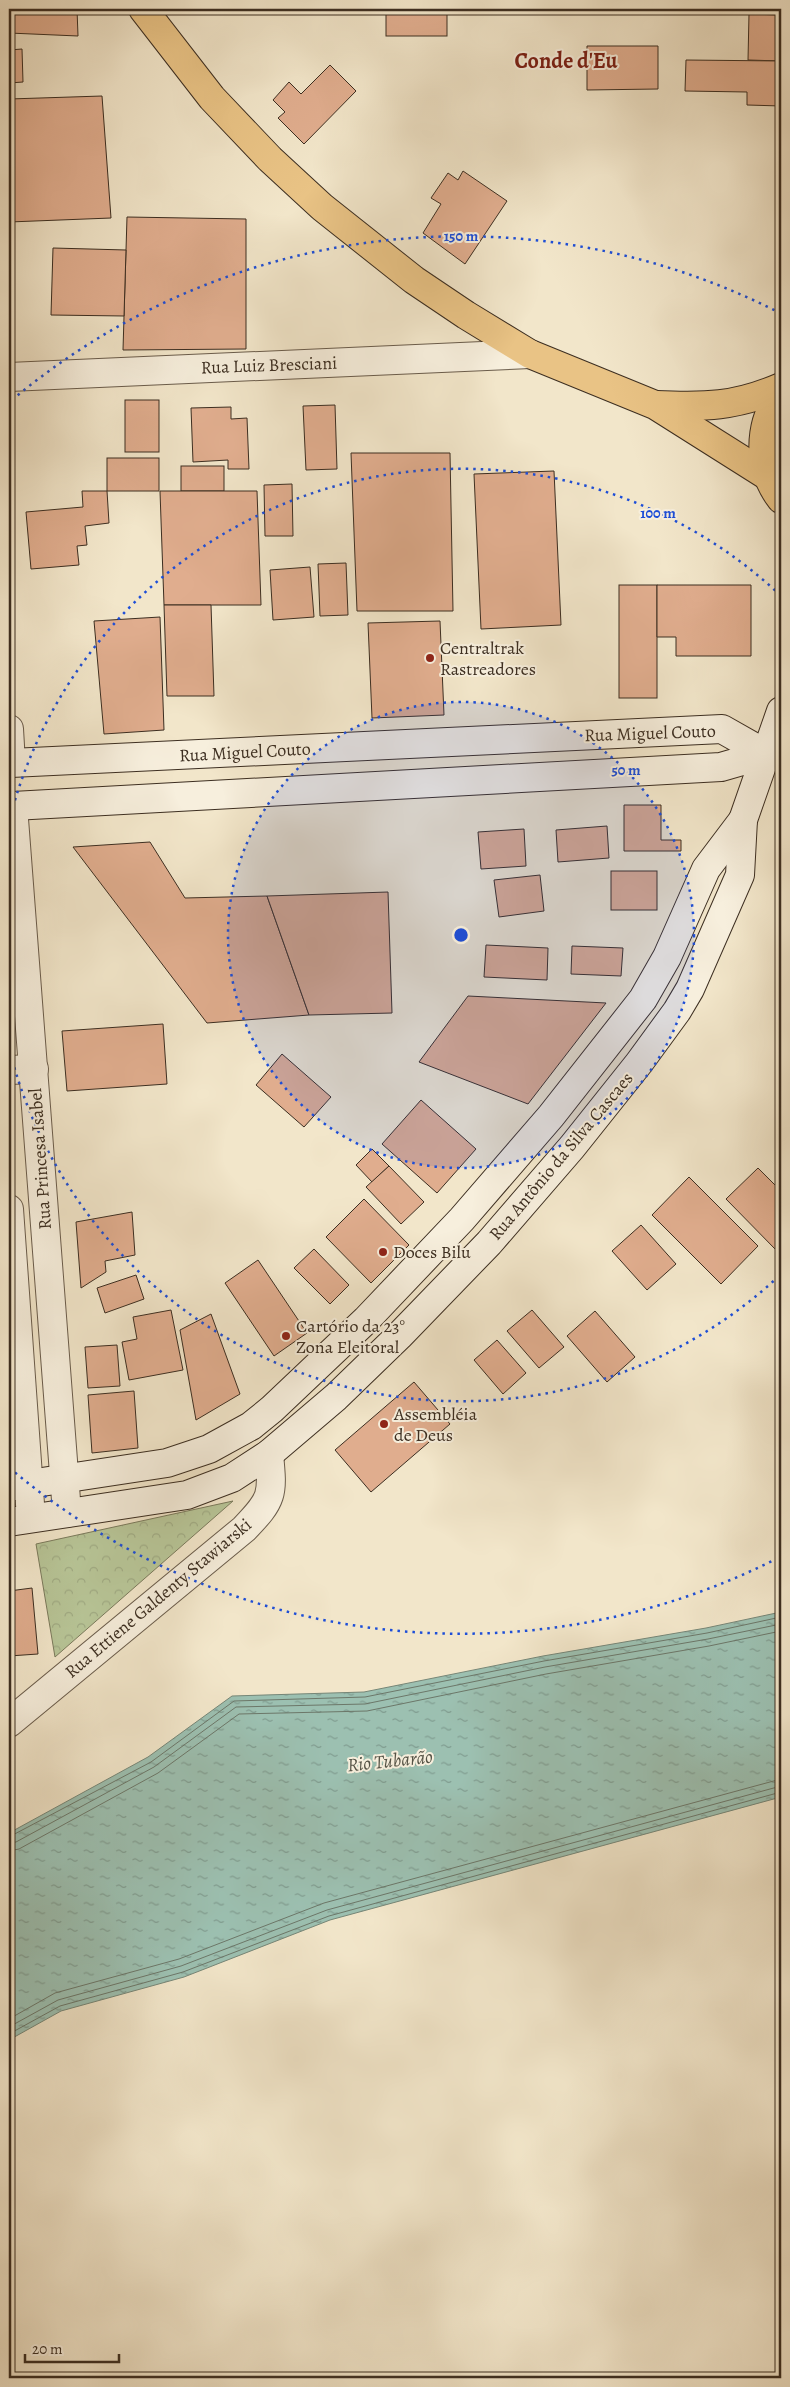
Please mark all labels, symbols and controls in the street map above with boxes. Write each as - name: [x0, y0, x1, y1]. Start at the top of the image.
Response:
- district label: Conde d'Eu: [514, 46, 619, 76]
- text: 150 m: [444, 226, 479, 246]
- street label: Rua Luiz Bresciani: [200, 351, 338, 379]
- text: 100 m: [640, 503, 676, 523]
- place label: Centraltrak Rastreadores: [440, 636, 536, 681]
- marker: Centraltrak Rastreadores: [424, 652, 436, 664]
- street label: Rua Miguel Couto: [584, 719, 716, 747]
- street label: Rua Miguel Couto: [179, 737, 311, 767]
- text: 50 m: [611, 760, 641, 780]
- centre of rings: [452, 926, 470, 944]
- street label: Rua Antônio da Silva Cascaes: [483, 1067, 639, 1245]
- street label: Rua Princesa Isabel: [23, 1087, 57, 1231]
- place label: Doces Bilu: [393, 1240, 471, 1264]
- marker: Doces Bilu: [377, 1246, 389, 1258]
- place label: Cartório da 23° Zona Eleitoral: [296, 1314, 405, 1359]
- marker: Cartório da 23° Zona Eleitoral: [280, 1330, 292, 1342]
- place label: Assembléia de Deus: [393, 1402, 478, 1447]
- marker: Assembléia de Deus: [378, 1418, 390, 1430]
- street label: Rua Ettiene Galdenty Stawiarski: [60, 1513, 256, 1683]
- water label: Rio Tubarão: [346, 1744, 434, 1778]
- scale bar: [25, 2332, 119, 2364]
- text: 20 m: [32, 2339, 63, 2359]

